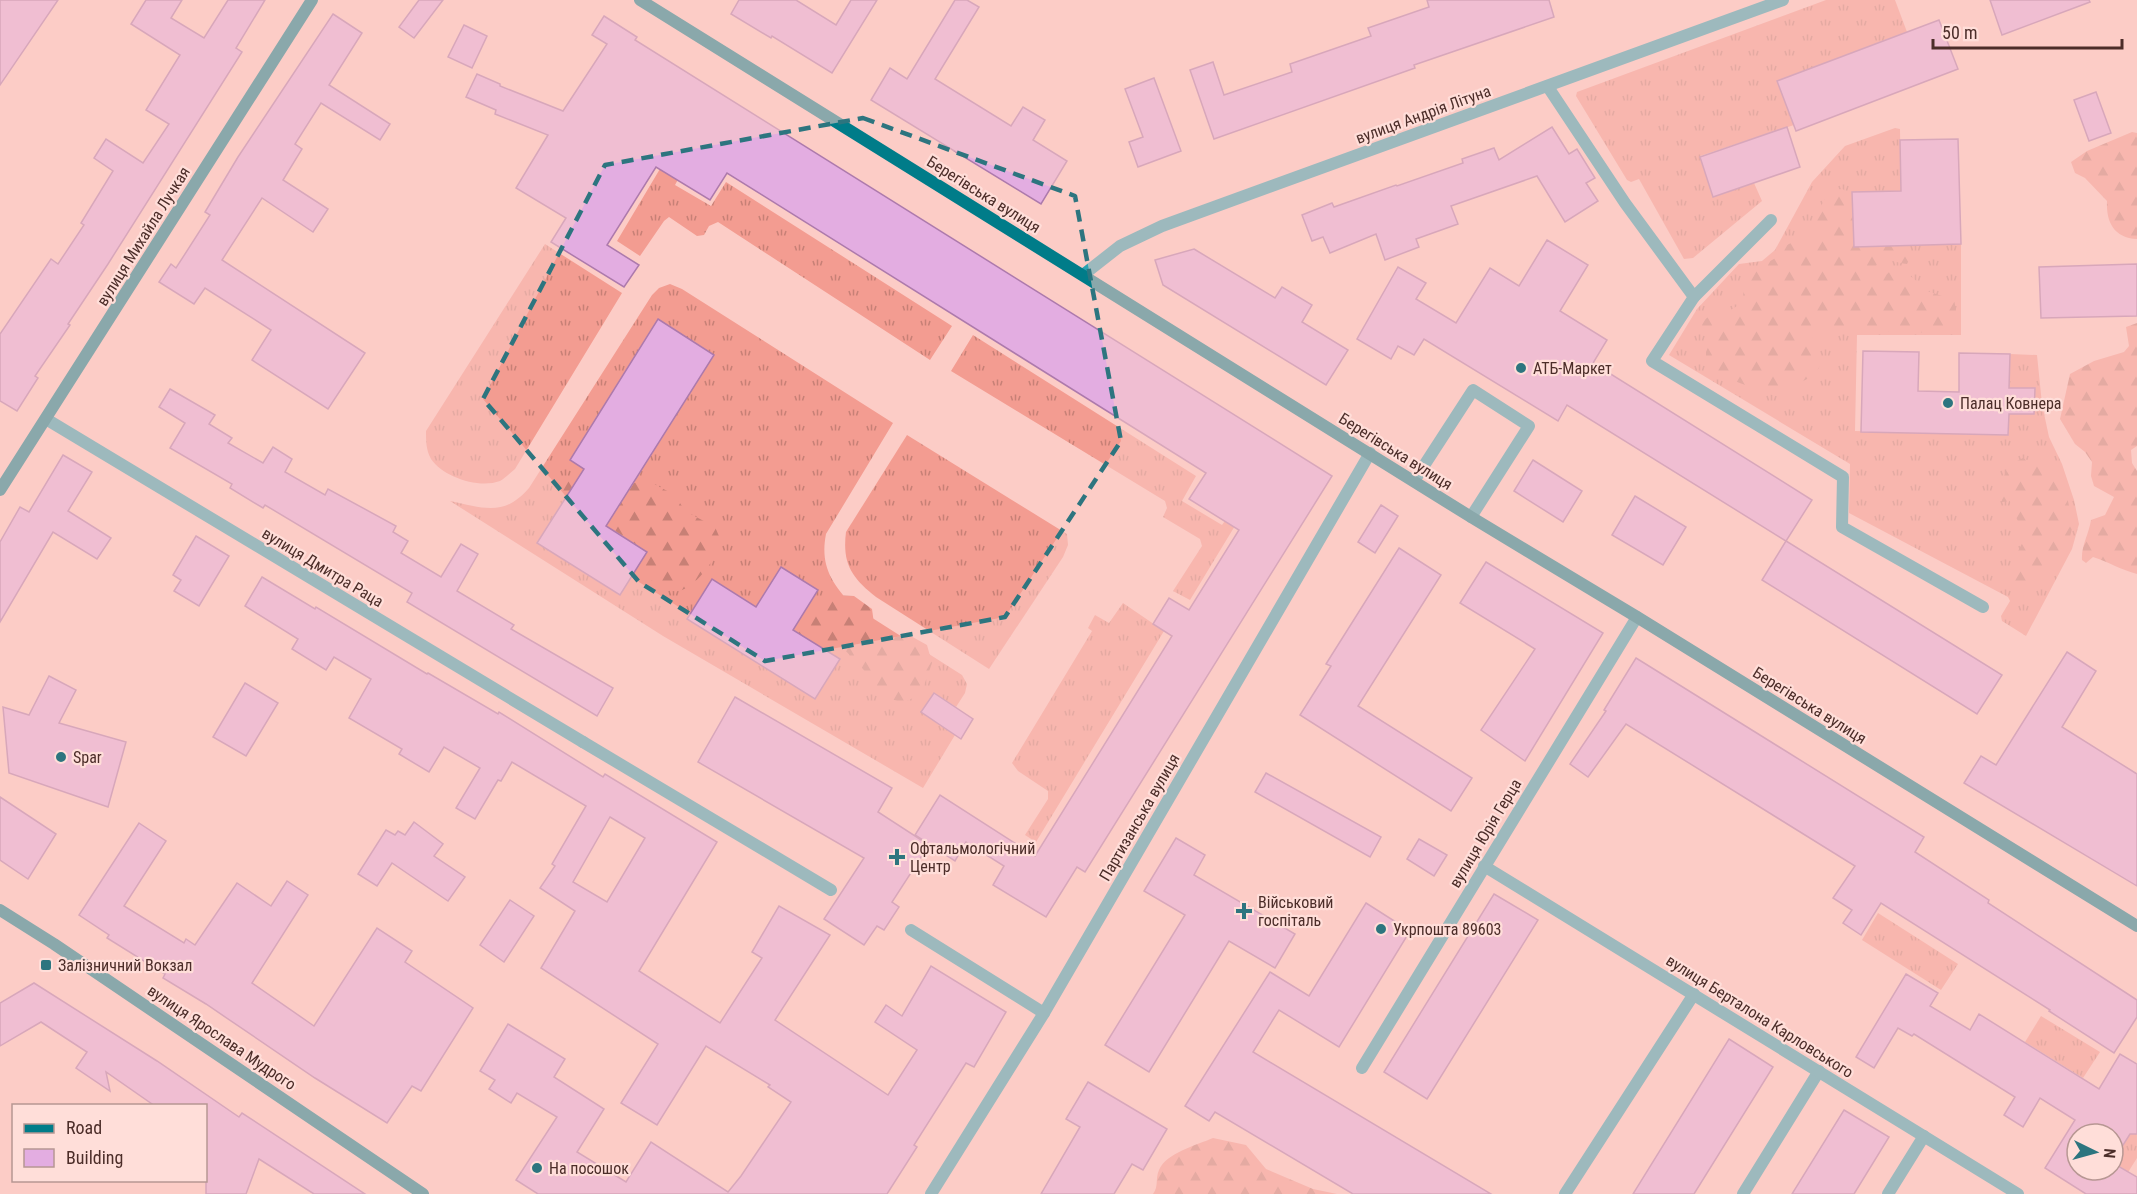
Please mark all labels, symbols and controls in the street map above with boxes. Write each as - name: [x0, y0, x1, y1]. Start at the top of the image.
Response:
- scale bar: [1933, 12, 2122, 50]
- text: 50 m: [1942, 22, 1977, 43]
- street label: вулиця Андрія Літуна: [1353, 81, 1493, 148]
- street label: Берегівська вулиця: [923, 152, 1044, 237]
- street label: вулиця Михайла Лучкая: [93, 163, 194, 309]
- place label: АТБ-Маркет: [1533, 359, 1612, 378]
- marker: АТБ-Маркет: [1514, 361, 1528, 375]
- place label: Палац Ковнера: [1960, 394, 2062, 413]
- marker: Палац Ковнера: [1941, 396, 1955, 410]
- street label: Берегівська вулиця: [1335, 409, 1456, 494]
- street label: вулиця Дмитра Раца: [259, 524, 387, 611]
- street label: Берегівська вулиця: [1749, 663, 1870, 748]
- place label: Spar: [73, 748, 102, 767]
- marker: Spar: [54, 750, 68, 764]
- street label: Партизанська вулиця: [1095, 750, 1184, 884]
- street label: вулиця Юрія Герца: [1445, 775, 1525, 891]
- place label: Офтальмологічний Центр: [910, 839, 1035, 876]
- marker: Офтальмологічний Центр: [888, 848, 906, 866]
- place label: Військовий госпіталь: [1258, 893, 1334, 930]
- marker: Військовий госпіталь: [1235, 902, 1253, 920]
- place label: Укрпошта 89603: [1393, 920, 1502, 939]
- marker: Укрпошта 89603: [1374, 922, 1388, 936]
- street label: вулиця Берталона Карловського: [1663, 951, 1857, 1082]
- place label: Залізничний Вокзал: [58, 956, 192, 975]
- marker: Залізничний Вокзал: [39, 958, 53, 972]
- street label: вулиця Ярослава Мудрого: [144, 981, 299, 1094]
- legend: [12, 1104, 207, 1182]
- text: Road: [66, 1117, 102, 1138]
- north arrow: [2065, 1122, 2125, 1182]
- text: Building: [66, 1147, 123, 1168]
- text: N: [2100, 1148, 2119, 1159]
- place label: На посошок: [549, 1159, 629, 1178]
- marker: На посошок: [530, 1161, 544, 1175]

